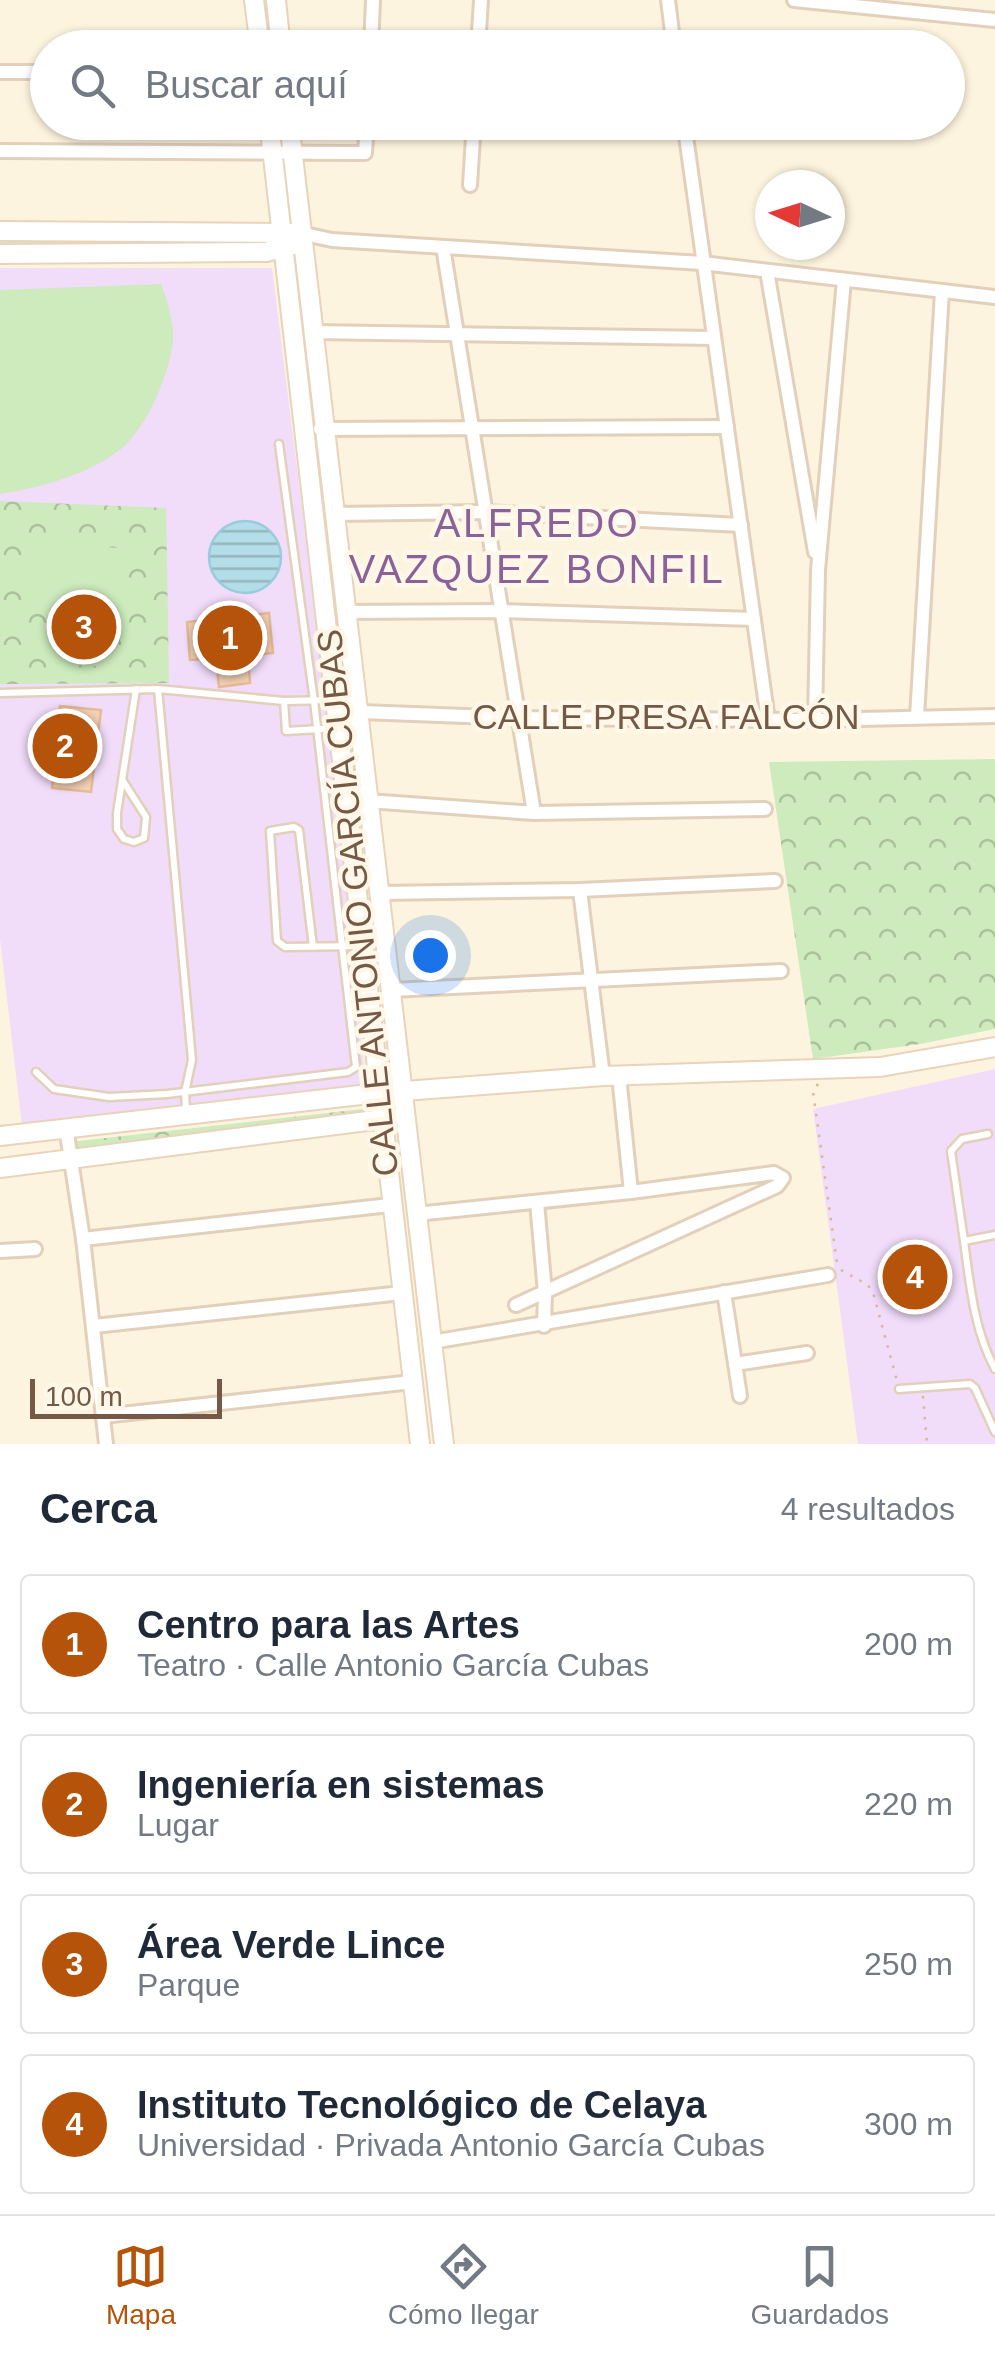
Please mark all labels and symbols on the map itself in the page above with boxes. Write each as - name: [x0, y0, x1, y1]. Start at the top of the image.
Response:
- north arrow: [755, 170, 845, 260]
- district label: ALFREDO VAZQUEZ BONFIL: [349, 501, 725, 591]
- pin: 3: [52, 590, 116, 664]
- pin: 1: [198, 600, 262, 676]
- street label: CALLE ANTONIO GARCÍA CUBAS: [309, 628, 405, 1178]
- street label: CALLE PRESA FALCÓN: [472, 697, 860, 736]
- pin: 2: [32, 708, 98, 784]
- your location: [405, 930, 456, 981]
- pin: 4: [882, 1240, 948, 1314]
- scale bar: [30, 1374, 222, 1418]

